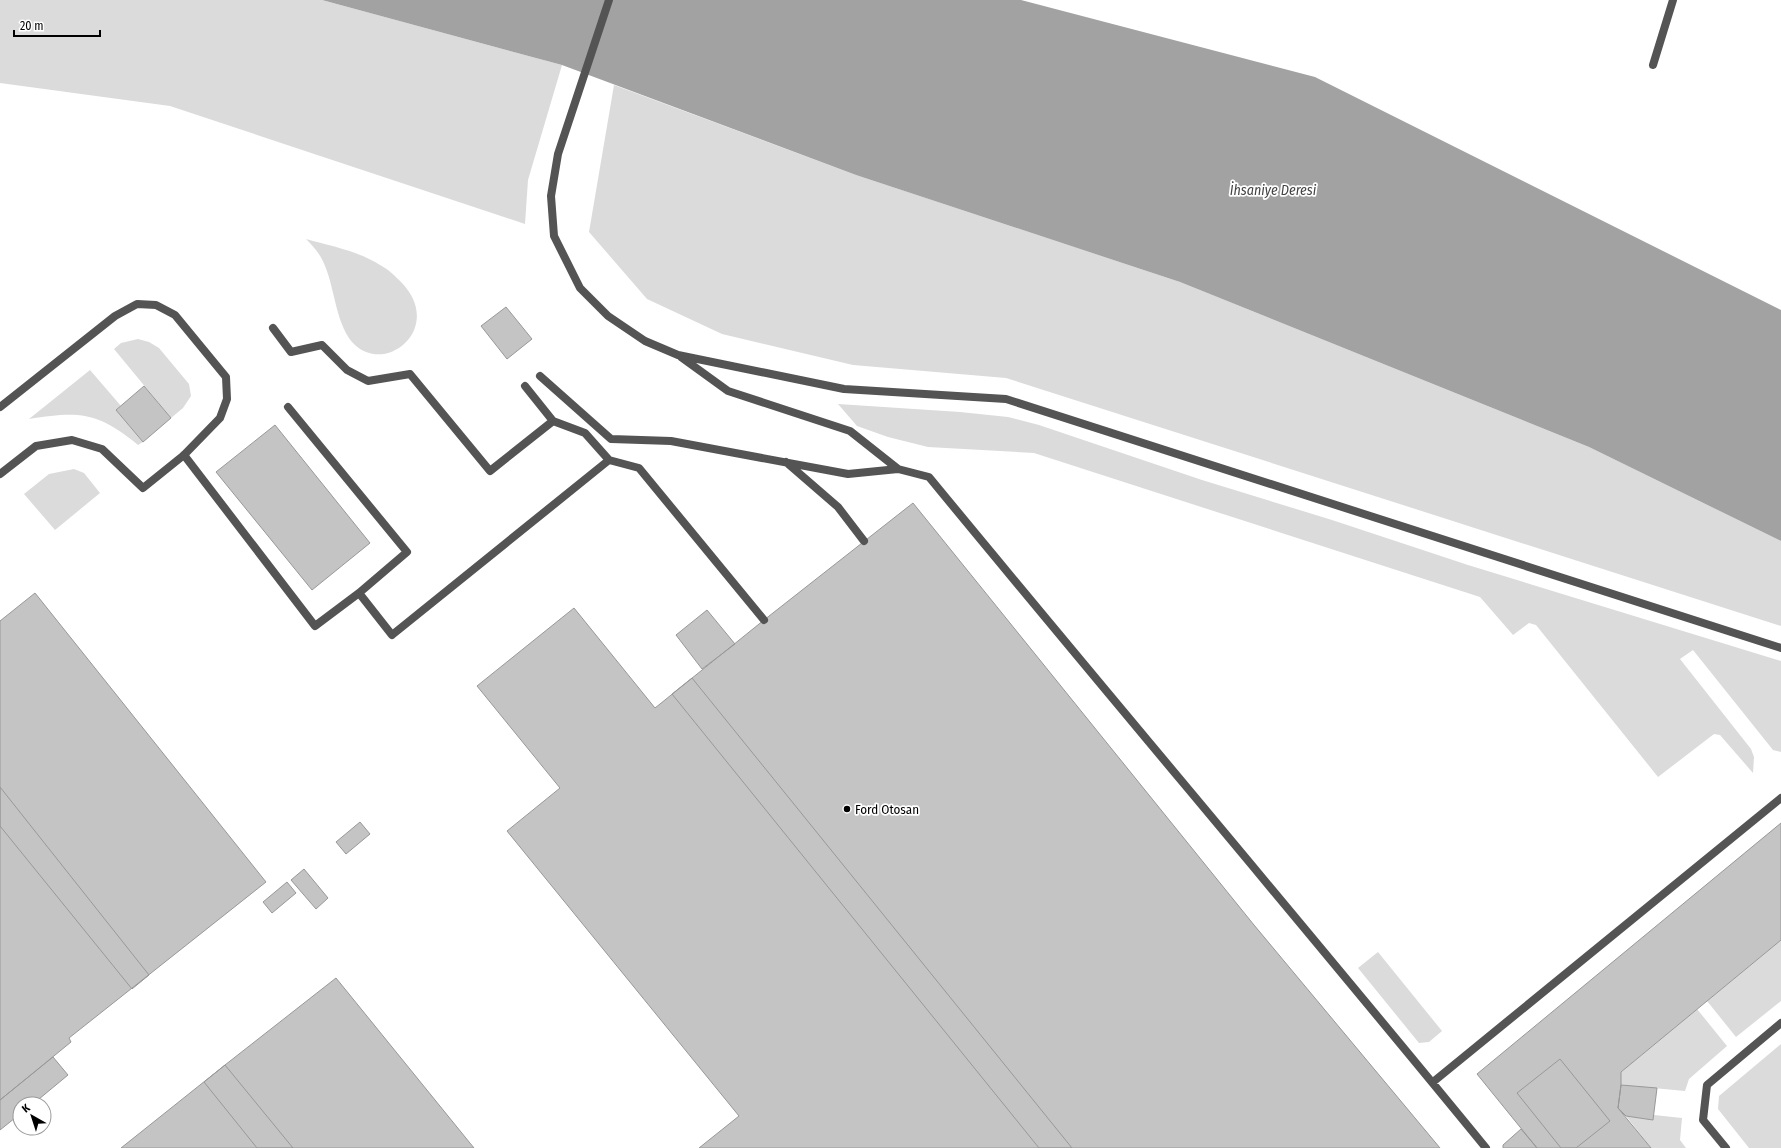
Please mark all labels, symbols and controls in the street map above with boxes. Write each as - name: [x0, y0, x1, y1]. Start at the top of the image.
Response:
- scale bar: [14, 12, 100, 38]
- text: 20 m: [20, 19, 44, 33]
- water label: İhsaniye Deresi: [1230, 181, 1317, 199]
- place label: Ford Otosan: [855, 802, 919, 817]
- marker: Ford Otosan: [842, 804, 852, 814]
- north arrow: [12, 1096, 52, 1136]
- text: K: [19, 1101, 33, 1116]

